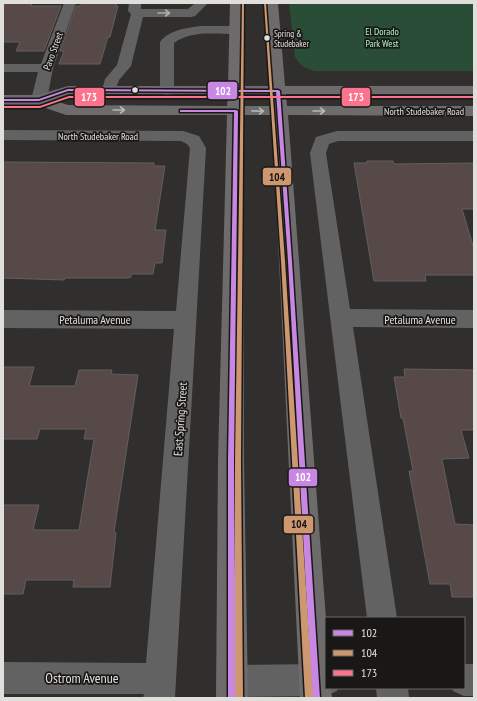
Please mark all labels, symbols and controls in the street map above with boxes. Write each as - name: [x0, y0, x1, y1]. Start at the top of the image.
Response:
- one-way arrow: [157, 9, 170, 17]
- park label: El Dorado Park West: [365, 25, 399, 50]
- place label: Spring & Studebaker: [274, 28, 309, 49]
- street label: Pavo Street: [40, 30, 66, 72]
- marker: Spring & Studebaker: [262, 33, 272, 43]
- line badge: 102: [207, 81, 238, 100]
- text: 102: [215, 84, 231, 98]
- unlabelled marker: [130, 85, 140, 95]
- line badge: 173: [74, 87, 105, 107]
- line badge: 173: [341, 87, 371, 107]
- text: 173: [81, 90, 97, 104]
- text: 173: [348, 90, 364, 104]
- street label: North Studebaker Road: [384, 105, 464, 118]
- one-way arrow: [112, 106, 125, 114]
- one-way arrow: [251, 107, 264, 115]
- one-way arrow: [312, 107, 325, 115]
- street label: North Studebaker Road: [58, 130, 138, 143]
- line badge: 104: [262, 167, 292, 186]
- text: 104: [269, 170, 286, 184]
- street label: Petaluma Avenue: [59, 312, 131, 327]
- street label: Petaluma Avenue: [384, 312, 456, 327]
- street label: East Spring Street: [170, 381, 190, 456]
- line badge: 102: [288, 468, 318, 487]
- text: 102: [295, 470, 311, 484]
- line badge: 104: [283, 515, 314, 534]
- text: 104: [291, 517, 308, 531]
- legend: [325, 617, 465, 689]
- text: 102: [361, 625, 377, 640]
- text: 104: [361, 645, 378, 660]
- text: 173: [361, 665, 377, 680]
- street label: Ostrom Avenue: [45, 669, 119, 687]

